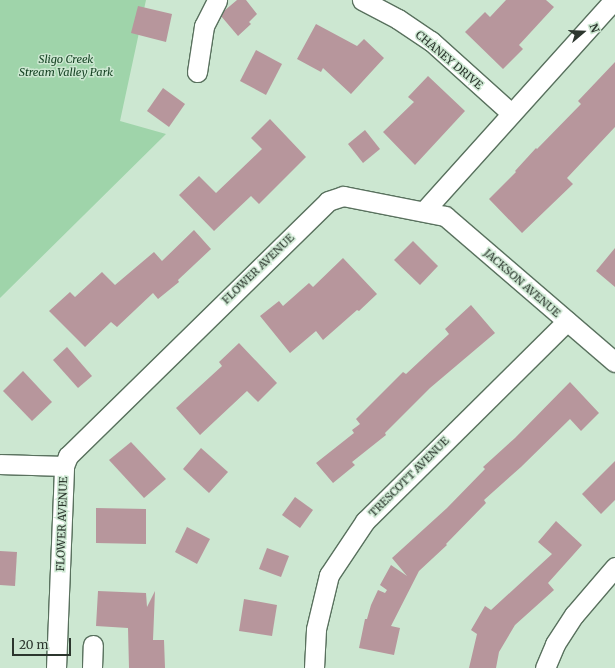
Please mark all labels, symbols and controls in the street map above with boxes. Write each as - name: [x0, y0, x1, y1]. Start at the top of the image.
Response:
- north arrow: [563, 12, 603, 52]
- text: N: [586, 22, 602, 34]
- street label: CHANEY DRIVE: [413, 28, 485, 92]
- park label: Sligo Creek Stream Valley Park: [19, 53, 113, 79]
- street label: FLOWER AVENUE: [219, 231, 297, 307]
- street label: JACKSON AVENUE: [481, 246, 563, 320]
- street label: TRESCOTT AVENUE: [366, 434, 452, 520]
- street label: FLOWER AVENUE: [54, 476, 70, 572]
- scale bar: [14, 630, 73, 656]
- text: 20 m: [19, 637, 48, 652]

